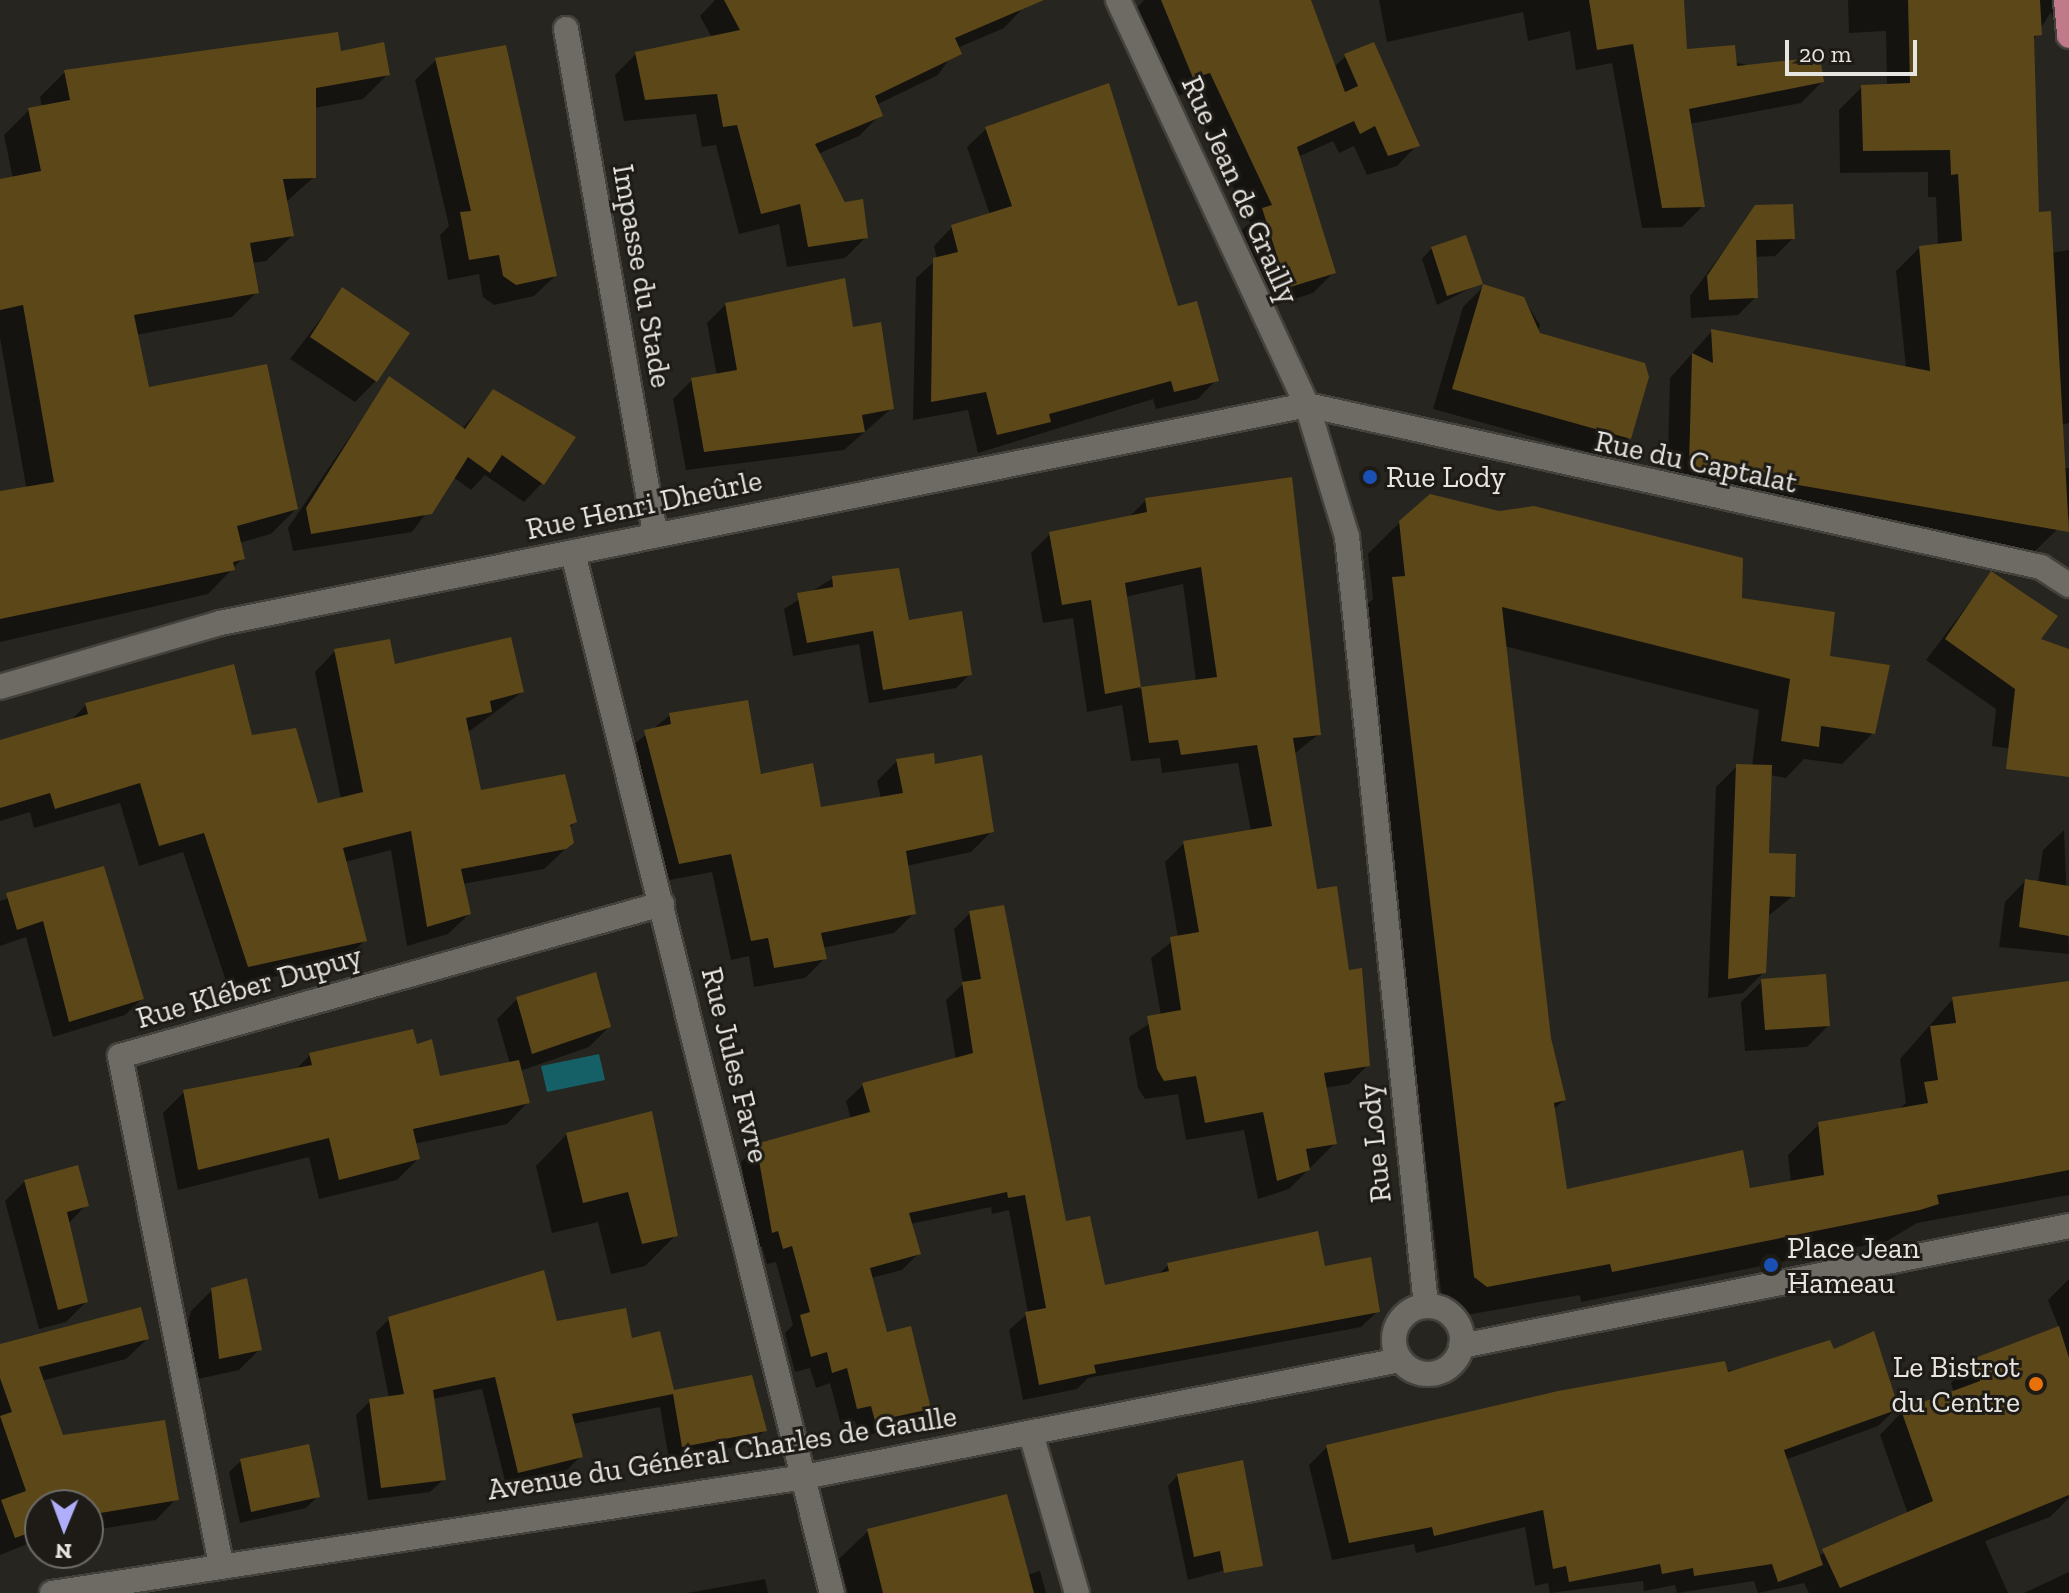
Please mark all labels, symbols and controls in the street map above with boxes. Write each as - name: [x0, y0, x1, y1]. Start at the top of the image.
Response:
- scale bar: [1789, 24, 1921, 74]
- text: 20 m: [1799, 39, 1851, 68]
- street label: Rue Jean de Grailly: [1173, 70, 1307, 310]
- street label: Impasse du Stade: [605, 162, 679, 390]
- street label: Rue du Captalat: [1592, 423, 1800, 501]
- place label: Rue Lody: [1386, 459, 1505, 495]
- street label: Rue Henri Dheûrle: [523, 462, 765, 548]
- marker: Rue Lody: [1361, 468, 1379, 486]
- street label: Rue Kléber Dupuy: [132, 938, 366, 1036]
- street label: Rue Jules Favre: [693, 963, 777, 1167]
- street label: Rue Lody: [1351, 1082, 1399, 1204]
- place label: Place Jean Hameau: [1787, 1230, 1920, 1300]
- marker: Place Jean Hameau: [1762, 1256, 1780, 1274]
- place label: Le Bistrot du Centre: [1891, 1349, 2020, 1420]
- marker: Le Bistrot du Centre: [2027, 1375, 2045, 1393]
- street label: Avenue du Général Charles de Gaulle: [485, 1398, 959, 1508]
- north arrow: [24, 1489, 104, 1569]
- text: N: [55, 1538, 72, 1565]

